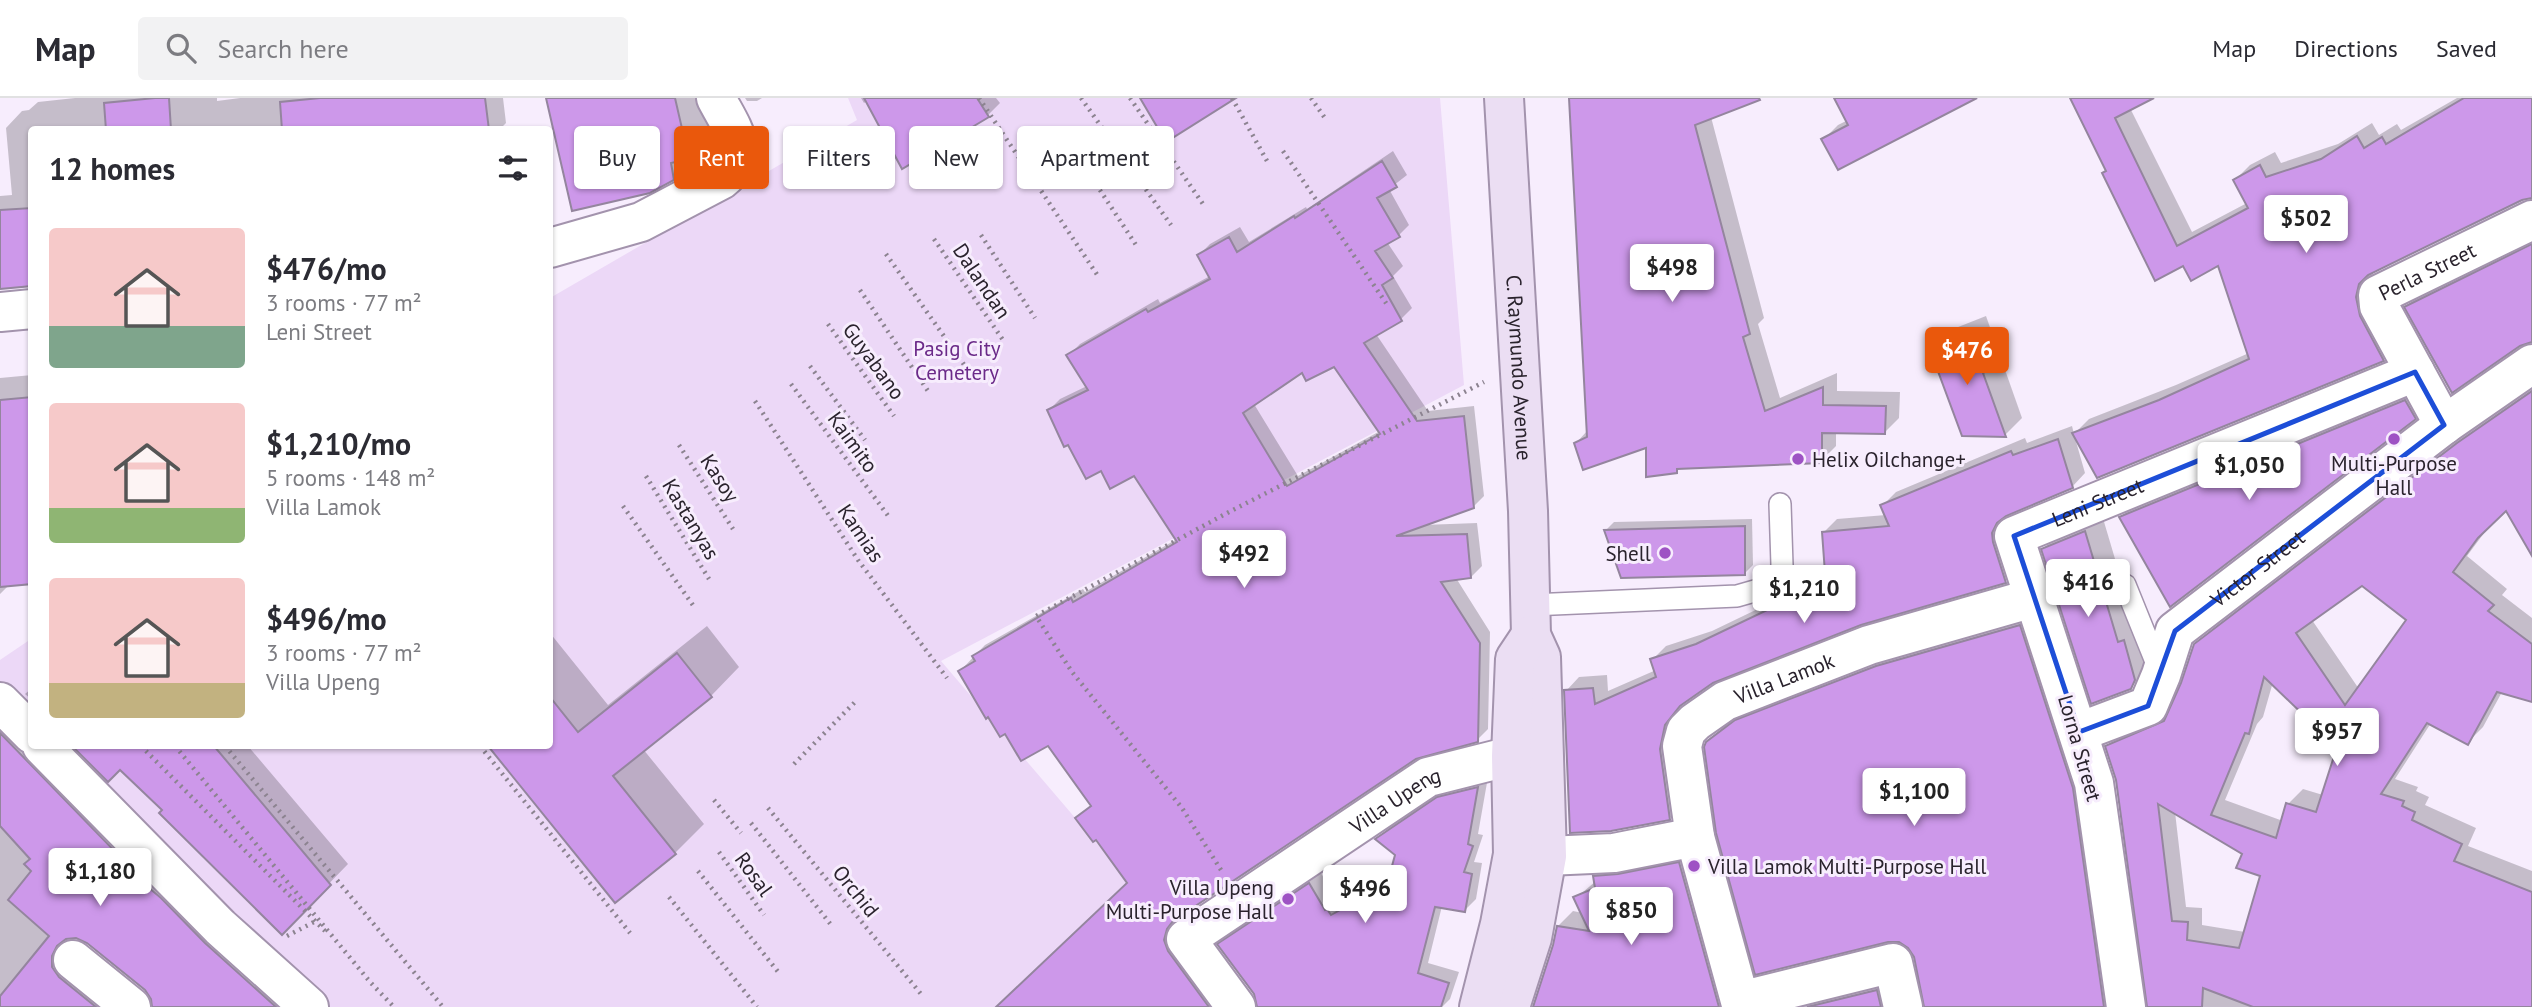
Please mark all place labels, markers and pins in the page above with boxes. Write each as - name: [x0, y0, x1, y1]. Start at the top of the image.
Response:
- pin: $502: [2265, 195, 2347, 255]
- pin: $498: [1631, 244, 1713, 304]
- pin: $476: [1926, 328, 2008, 387]
- marker: Multi-Purpose Hall: [2386, 431, 2402, 447]
- pin: $1,050: [2192, 442, 2306, 502]
- place label: Helix Oilchange+: [1812, 446, 1966, 473]
- place label: Multi-Purpose Hall: [2331, 450, 2457, 501]
- marker: Helix Oilchange+: [1790, 451, 1806, 467]
- pin: $492: [1203, 531, 1285, 590]
- place label: Shell: [1605, 540, 1651, 567]
- marker: Shell: [1657, 545, 1673, 561]
- pin: $416: [2047, 560, 2129, 619]
- pin: $1,210: [1747, 566, 1861, 625]
- pin: $957: [2296, 708, 2378, 768]
- pin: $1,100: [1857, 768, 1971, 828]
- pin: $1,180: [43, 848, 157, 908]
- place label: Villa Lamok Multi-Purpose Hall: [1707, 853, 1986, 880]
- marker: Villa Lamok Multi-Purpose Hall: [1686, 858, 1702, 874]
- pin: $496: [1324, 866, 1406, 925]
- place label: Villa Upeng Multi-Purpose Hall: [1106, 874, 1274, 925]
- pin: $850: [1590, 888, 1672, 947]
- marker: Villa Upeng Multi-Purpose Hall: [1280, 891, 1296, 907]

